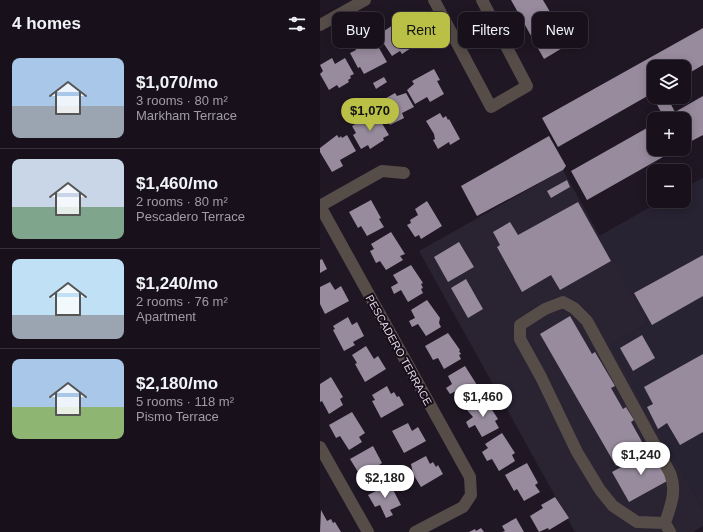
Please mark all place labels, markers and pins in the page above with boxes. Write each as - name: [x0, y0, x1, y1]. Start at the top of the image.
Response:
- pin: $1,070: [337, 98, 403, 132]
- pin: $1,460: [450, 384, 516, 418]
- pin: $1,240: [608, 442, 674, 476]
- pin: $2,180: [352, 465, 418, 499]

